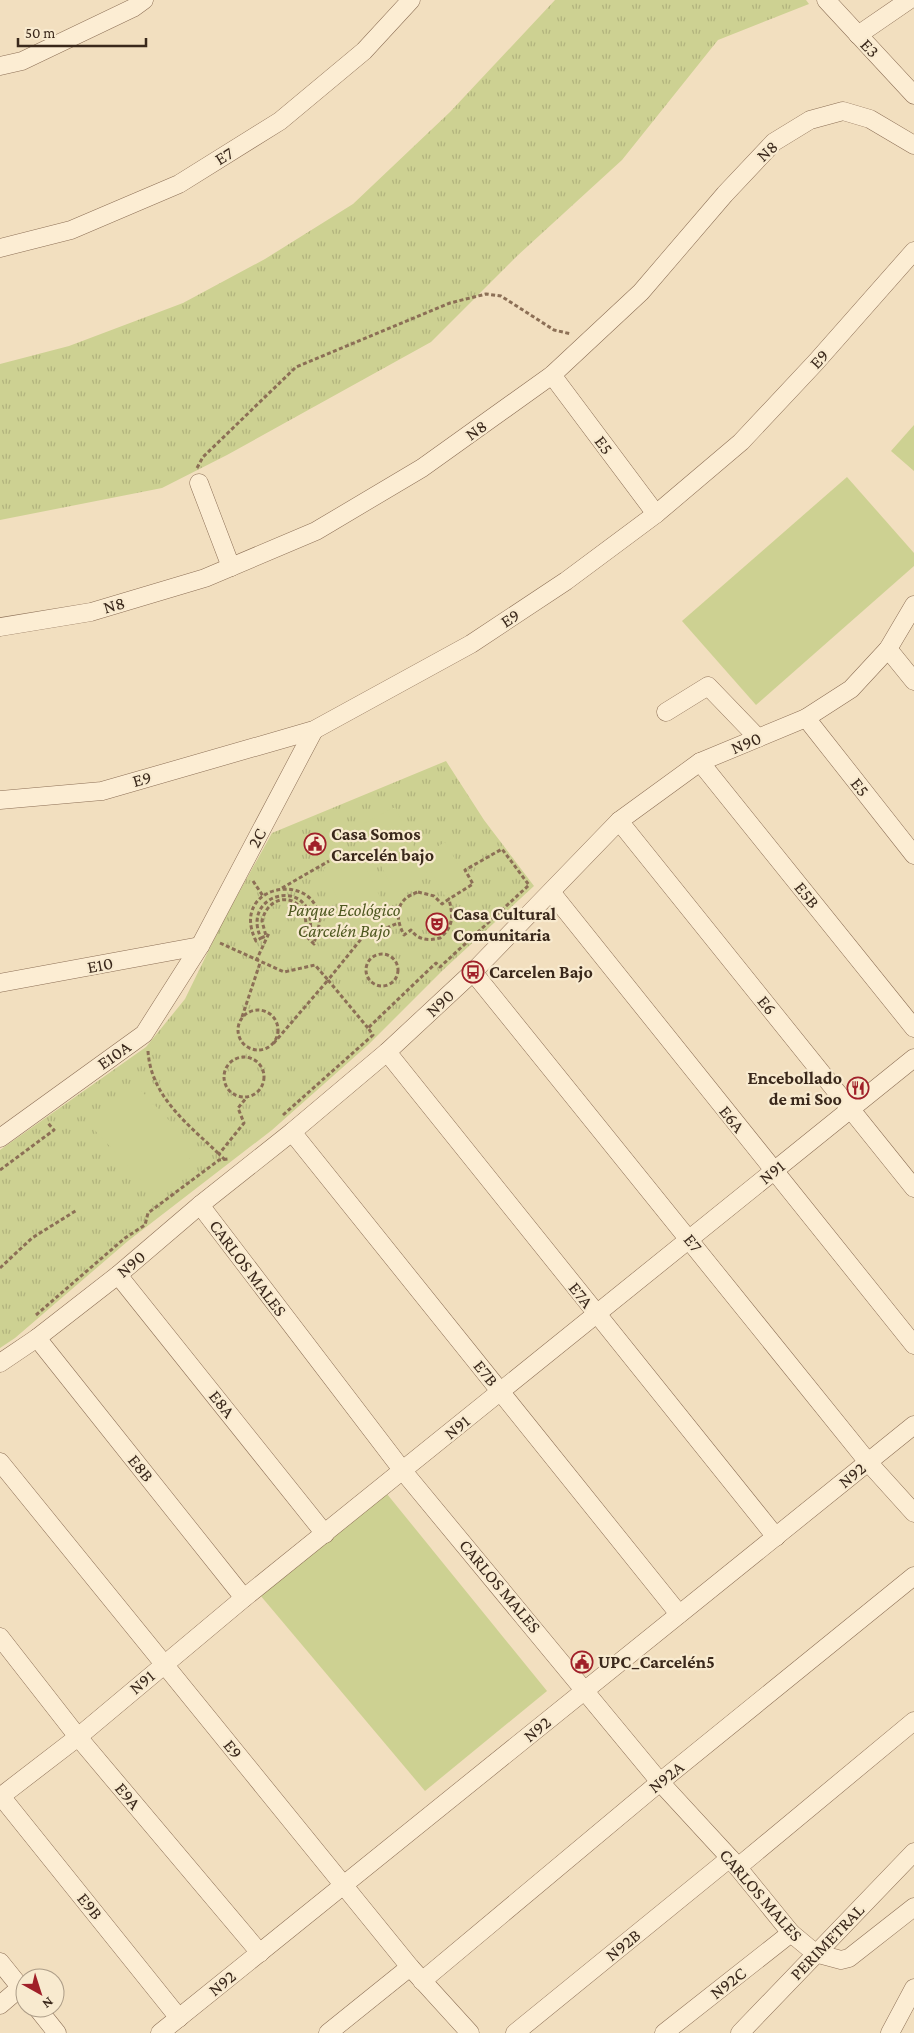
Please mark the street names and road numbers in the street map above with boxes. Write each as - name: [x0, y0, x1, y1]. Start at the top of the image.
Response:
- street label: E3: [856, 34, 884, 62]
- street label: N8: [752, 136, 782, 166]
- street label: E7: [211, 143, 237, 169]
- street label: E9: [805, 345, 833, 373]
- street label: N8: [461, 416, 491, 444]
- street label: E5: [591, 432, 617, 458]
- street label: N8: [101, 592, 127, 618]
- street label: E9: [497, 604, 523, 632]
- street label: N90: [728, 728, 764, 758]
- street label: E9: [130, 767, 154, 791]
- street label: E5: [846, 774, 874, 800]
- street label: 2C: [244, 824, 271, 851]
- street label: E5B: [790, 878, 824, 912]
- street label: E10: [85, 953, 115, 977]
- street label: N90: [422, 985, 458, 1021]
- street label: E6: [753, 991, 781, 1019]
- street label: E10A: [93, 1036, 135, 1074]
- street label: E6A: [715, 1101, 749, 1137]
- street label: N91: [755, 1156, 789, 1188]
- street label: CARLOS MALES: [205, 1216, 291, 1320]
- street label: E7: [680, 1230, 706, 1256]
- street label: N90: [113, 1246, 149, 1282]
- street label: E7A: [565, 1278, 598, 1313]
- street label: E7B: [469, 1356, 503, 1390]
- street label: E8A: [205, 1386, 240, 1422]
- street label: N91: [440, 1411, 474, 1443]
- street label: E8B: [124, 1450, 158, 1486]
- street label: N92: [834, 1458, 870, 1492]
- street label: CARLOS MALES: [455, 1535, 545, 1637]
- street label: N91: [125, 1666, 159, 1698]
- street label: N92: [519, 1712, 555, 1746]
- street label: E9: [219, 1735, 247, 1763]
- street label: N92A: [644, 1756, 688, 1797]
- street label: E9A: [111, 1779, 145, 1814]
- street label: CARLOS MALES: [715, 1845, 807, 1945]
- street label: E9B: [73, 1889, 107, 1924]
- street label: PERIMETRAL: [786, 1900, 868, 1984]
- street label: N92B: [601, 1925, 645, 1965]
- street label: N92C: [706, 1963, 750, 2003]
- street label: N92: [204, 1966, 240, 2000]

